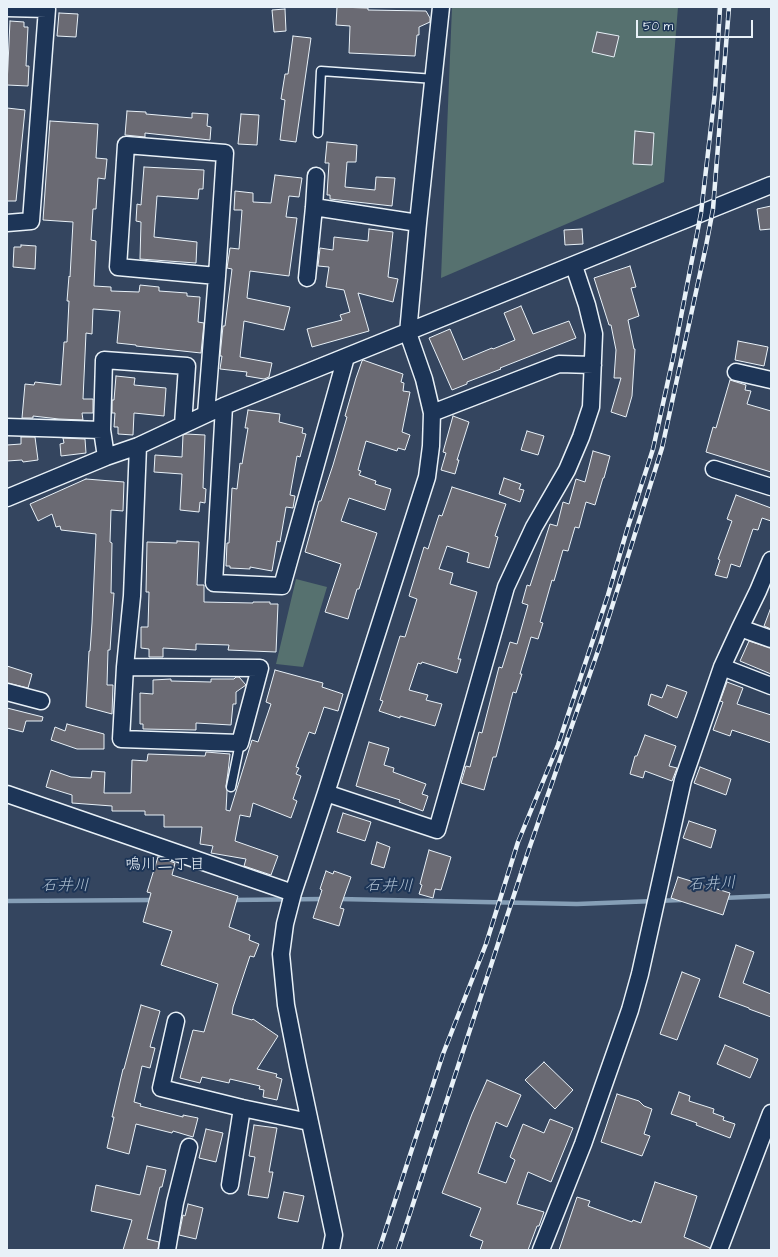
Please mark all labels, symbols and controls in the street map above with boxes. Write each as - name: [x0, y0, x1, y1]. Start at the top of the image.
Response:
- scale bar: [638, 12, 755, 38]
- text: 50 m: [643, 18, 673, 35]
- district label: 鳴川二丁目: [125, 856, 205, 876]
- water label: 石井川: [688, 874, 736, 896]
- water label: 石井川: [41, 877, 89, 897]
- water label: 石井川: [365, 877, 413, 897]

